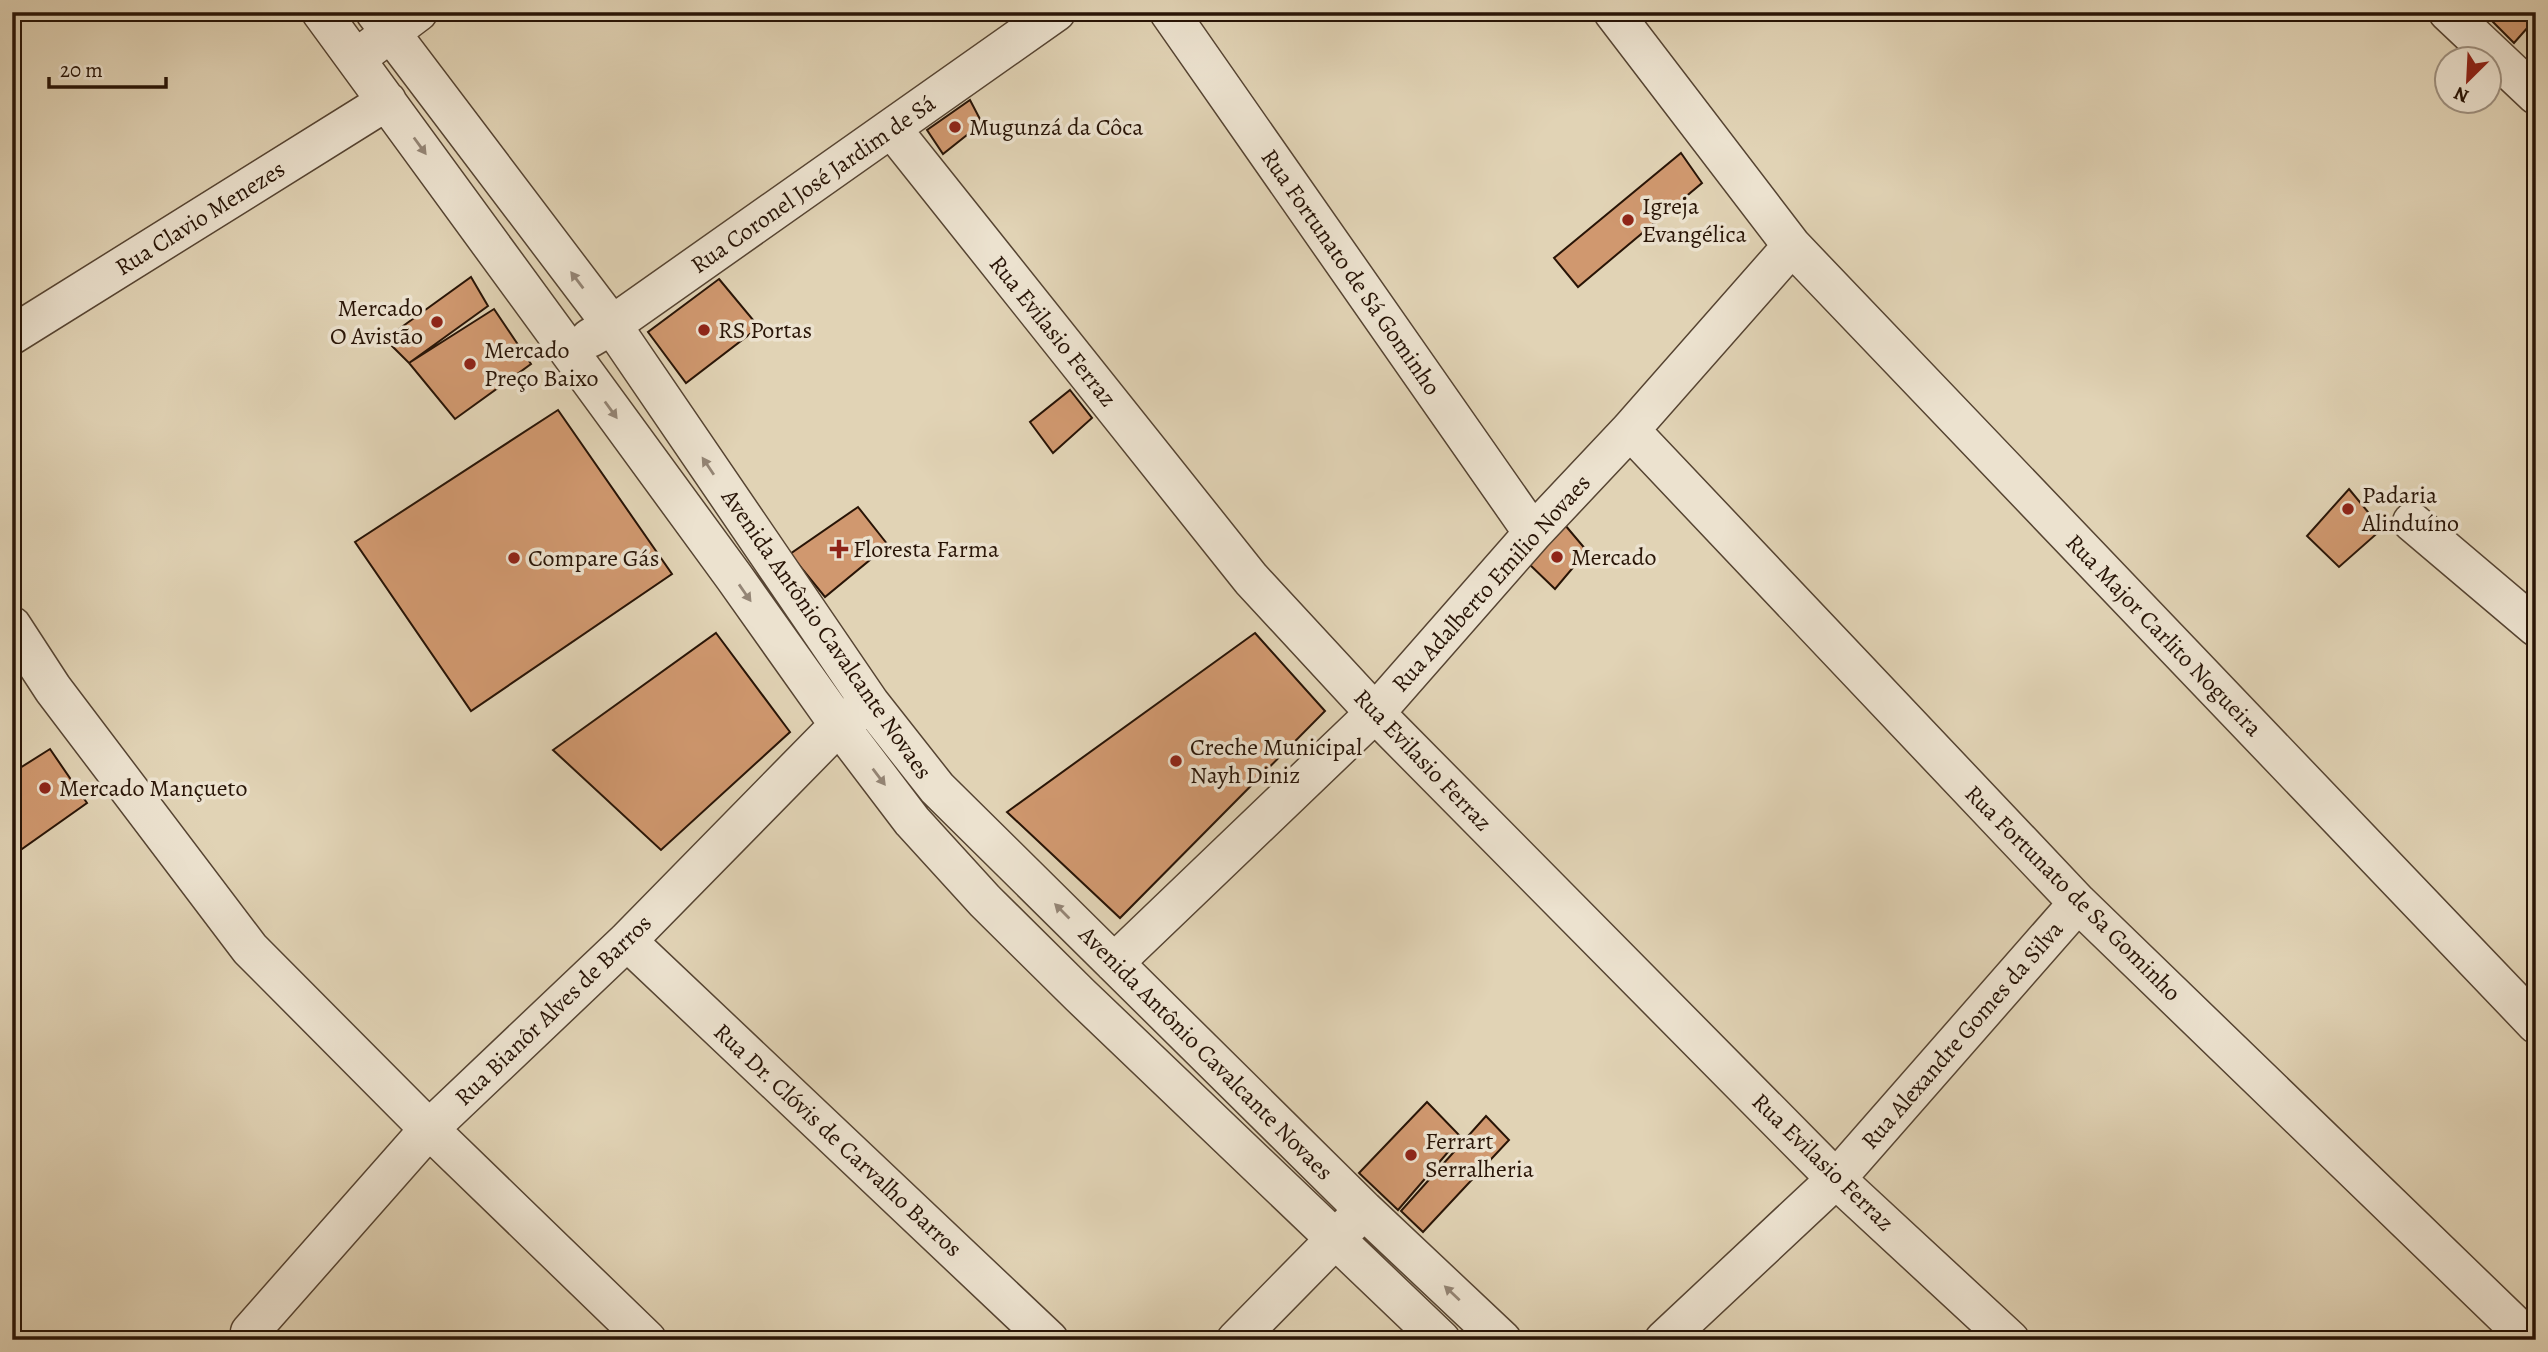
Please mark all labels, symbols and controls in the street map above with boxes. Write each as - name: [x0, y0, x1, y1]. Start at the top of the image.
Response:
- scale bar: [49, 46, 166, 90]
- north arrow: [2432, 46, 2502, 116]
- text: 20 m: [60, 56, 103, 84]
- text: N: [2450, 80, 2473, 109]
- street label: Rua Coronel José Jardim de Sá: [684, 87, 943, 281]
- place label: Mugunzá da Côca: [969, 111, 1144, 143]
- marker: Mugunzá da Côca: [947, 119, 963, 135]
- one-way arrow: [413, 137, 427, 155]
- street label: Rua Fortunato de Sá Gominho: [1254, 142, 1448, 402]
- street label: Rua Clavio Menezes: [109, 153, 291, 283]
- place label: Igreja Evangélica: [1642, 190, 1747, 250]
- marker: Igreja Evangélica: [1620, 212, 1636, 228]
- street label: Rua Evilasio Ferraz: [982, 249, 1124, 413]
- one-way arrow: [571, 271, 585, 289]
- place label: Mercado O Avistão: [330, 292, 423, 352]
- marker: Mercado O Avistão: [429, 314, 445, 330]
- place label: RS Portas: [718, 314, 812, 346]
- marker: RS Portas: [696, 322, 712, 338]
- place label: Mercado Preço Baixo: [484, 334, 598, 394]
- marker: Mercado Preço Baixo: [462, 356, 478, 372]
- one-way arrow: [603, 400, 618, 418]
- one-way arrow: [701, 457, 715, 475]
- street label: Rua Adalberto Emilio Novaes: [1384, 467, 1598, 699]
- place label: Padaria Alinduíno: [2361, 479, 2459, 539]
- street label: Avenida Antônio Cavalcante Novaes: [714, 482, 940, 786]
- marker: Padaria Alinduíno: [2340, 501, 2356, 517]
- street label: Rua Major Carlito Nogueira: [2059, 527, 2270, 744]
- place label: Floresta Farma: [853, 533, 1000, 565]
- marker: Floresta Farma: [831, 541, 847, 557]
- place label: Mercado: [1571, 541, 1657, 573]
- place label: Compare Gás: [528, 542, 659, 574]
- marker: Mercado: [1549, 549, 1565, 565]
- marker: Compare Gás: [506, 550, 522, 566]
- one-way arrow: [738, 584, 752, 602]
- street label: Rua Evilasio Ferraz: [1347, 682, 1499, 838]
- place label: Creche Municipal Nayh Diniz: [1190, 731, 1362, 791]
- marker: Creche Municipal Nayh Diniz: [1168, 753, 1184, 769]
- one-way arrow: [871, 768, 885, 786]
- place label: Mercado Mançueto: [59, 772, 248, 804]
- street label: Rua Fortunato de Sa Gominho: [1958, 778, 2188, 1008]
- marker: Mercado Mançueto: [37, 780, 53, 796]
- one-way arrow: [1053, 903, 1070, 920]
- street label: Rua Bianôr Alves de Barros: [447, 907, 659, 1113]
- street label: Rua Alexandre Gomes da Silva: [1854, 913, 2071, 1156]
- street label: Avenida Antônio Cavalcante Novaes: [1071, 918, 1340, 1187]
- street label: Rua Dr. Clóvis de Carvalho Barros: [707, 1016, 969, 1264]
- street label: Rua Evilasio Ferraz: [1745, 1086, 1901, 1238]
- place label: Ferrart Serralheria: [1425, 1125, 1535, 1185]
- marker: Ferrart Serralheria: [1403, 1147, 1419, 1163]
- one-way arrow: [1444, 1285, 1461, 1301]

